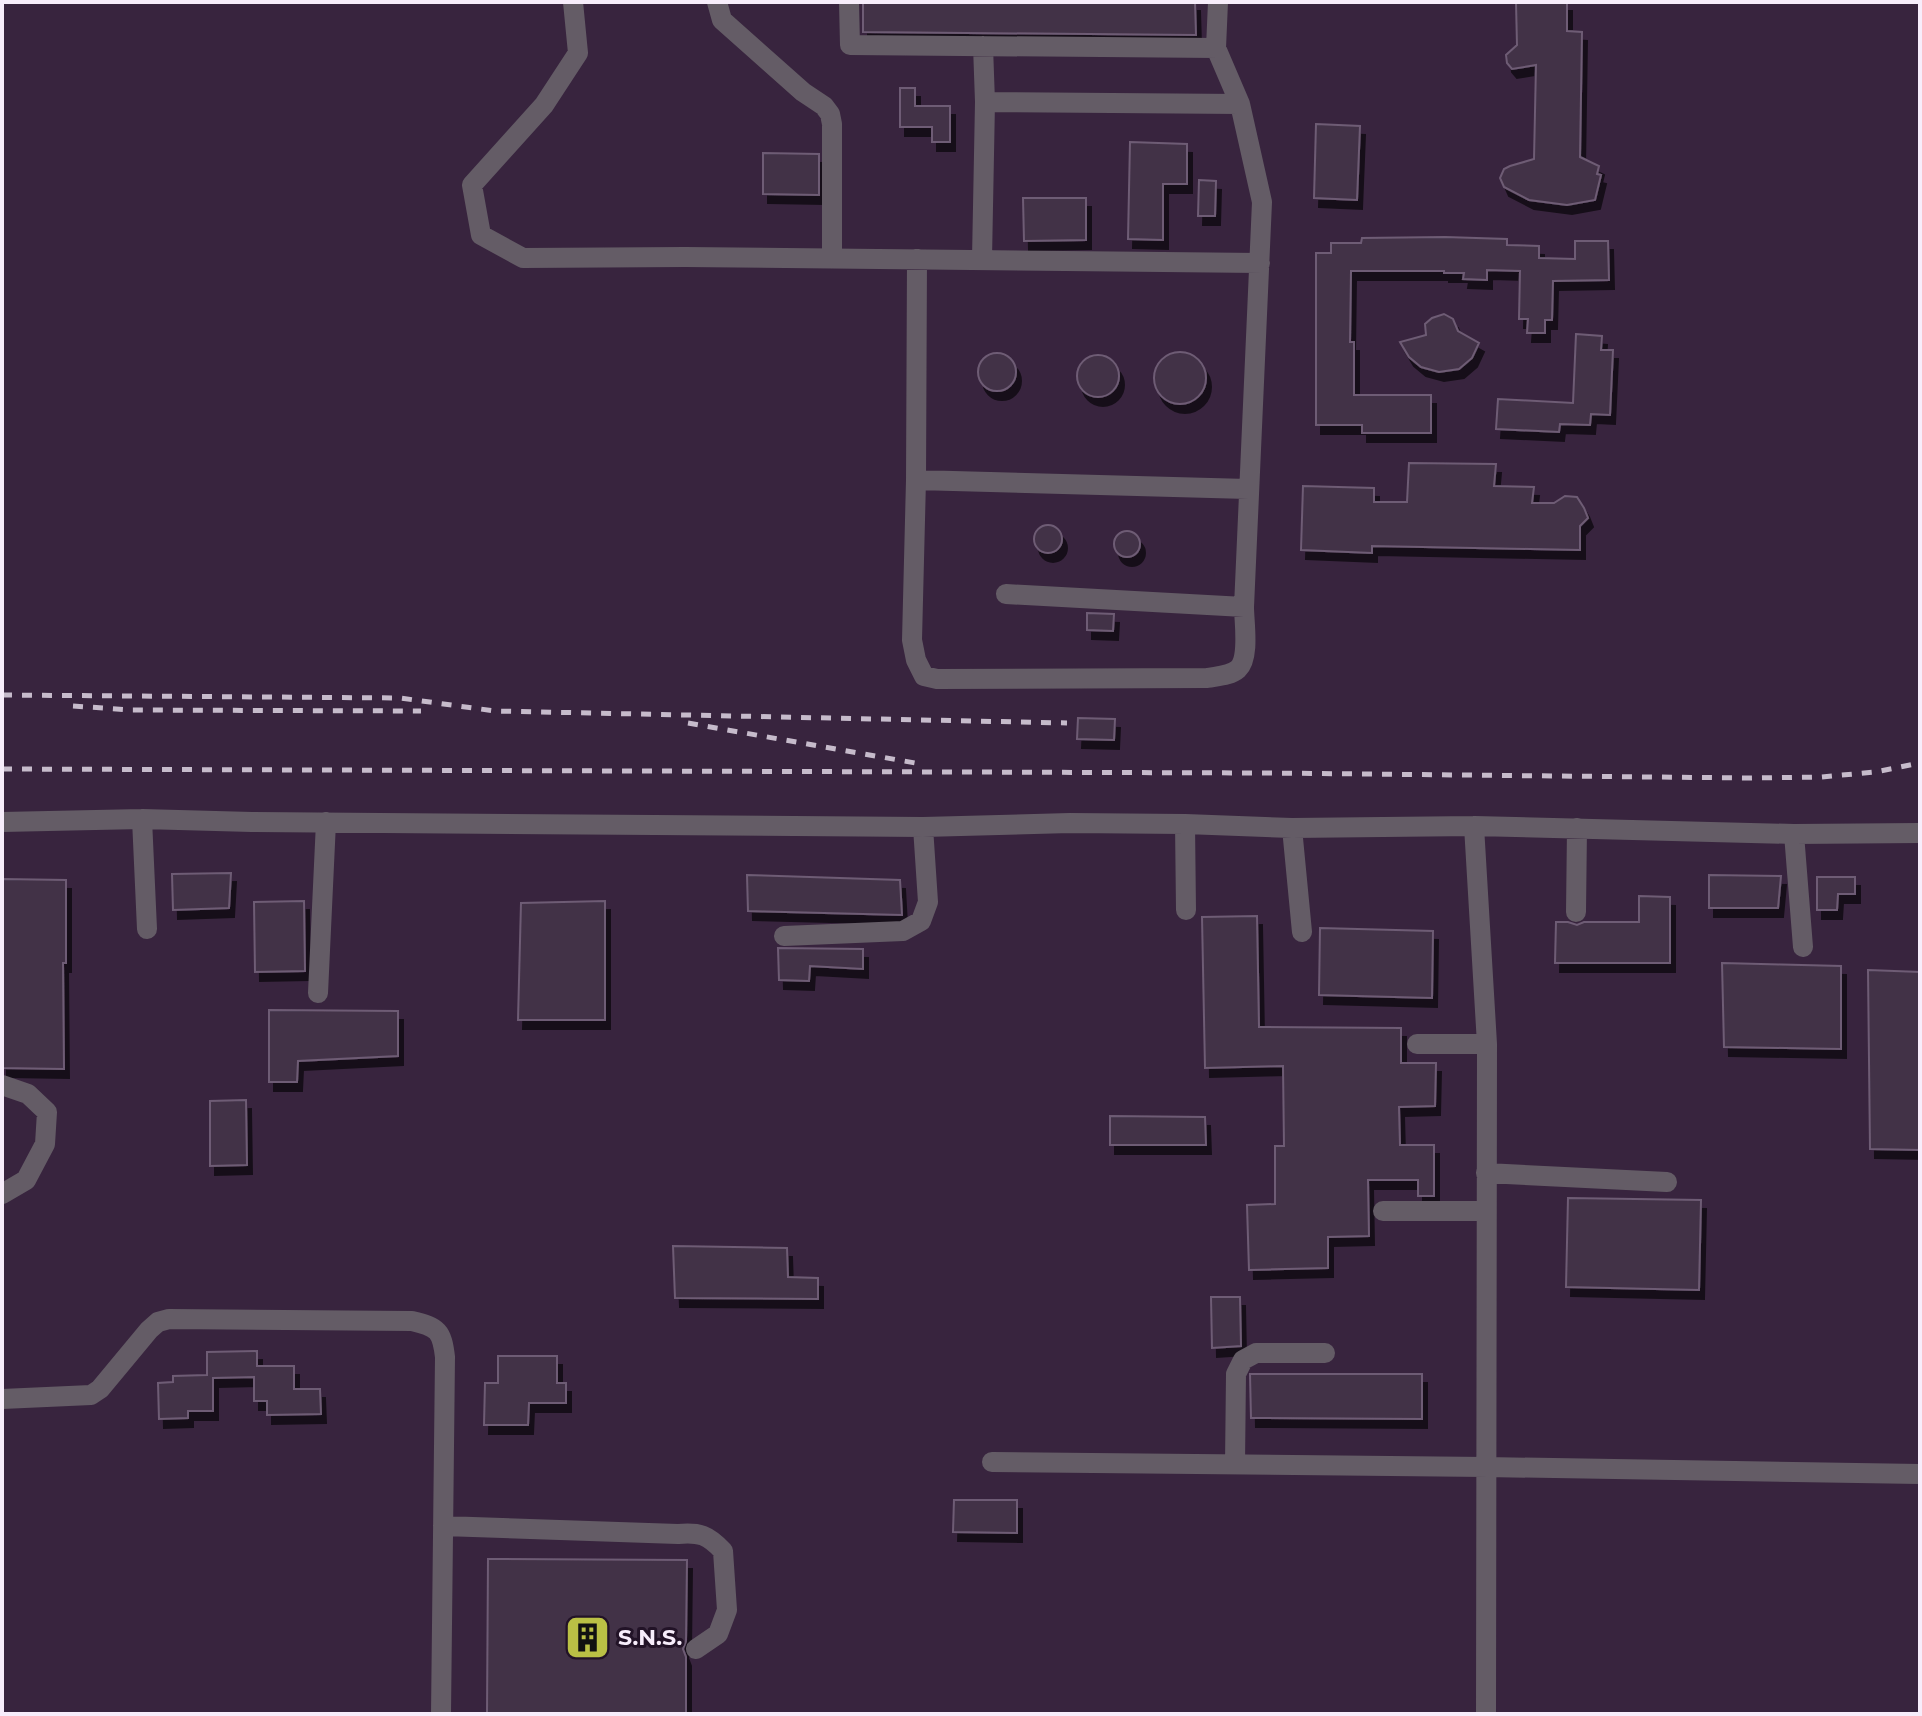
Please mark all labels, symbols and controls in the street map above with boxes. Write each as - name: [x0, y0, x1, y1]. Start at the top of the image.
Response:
- building icon: S.N.S.: [563, 1613, 611, 1661]
- place label: S.N.S.: [618, 1624, 682, 1651]

